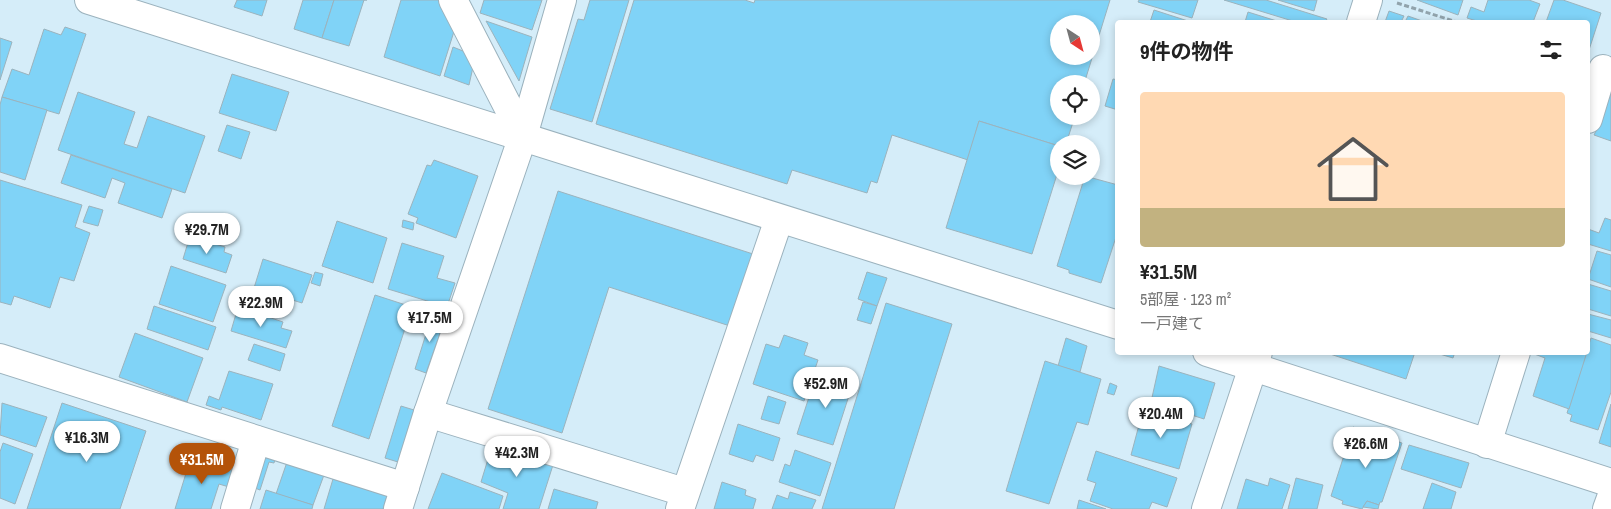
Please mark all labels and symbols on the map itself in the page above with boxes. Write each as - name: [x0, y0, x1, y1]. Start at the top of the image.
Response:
- north arrow: [1050, 15, 1100, 65]
- pin: ¥29.7M: [166, 212, 248, 255]
- pin: ¥22.9M: [220, 286, 302, 328]
- pin: ¥17.5M: [389, 300, 471, 343]
- pin: ¥52.9M: [785, 366, 867, 409]
- pin: ¥20.4M: [1120, 396, 1202, 439]
- pin: ¥16.3M: [46, 420, 128, 463]
- pin: ¥26.6M: [1325, 426, 1407, 469]
- pin: ¥42.3M: [476, 436, 558, 478]
- pin: ¥31.5M: [161, 442, 243, 485]

